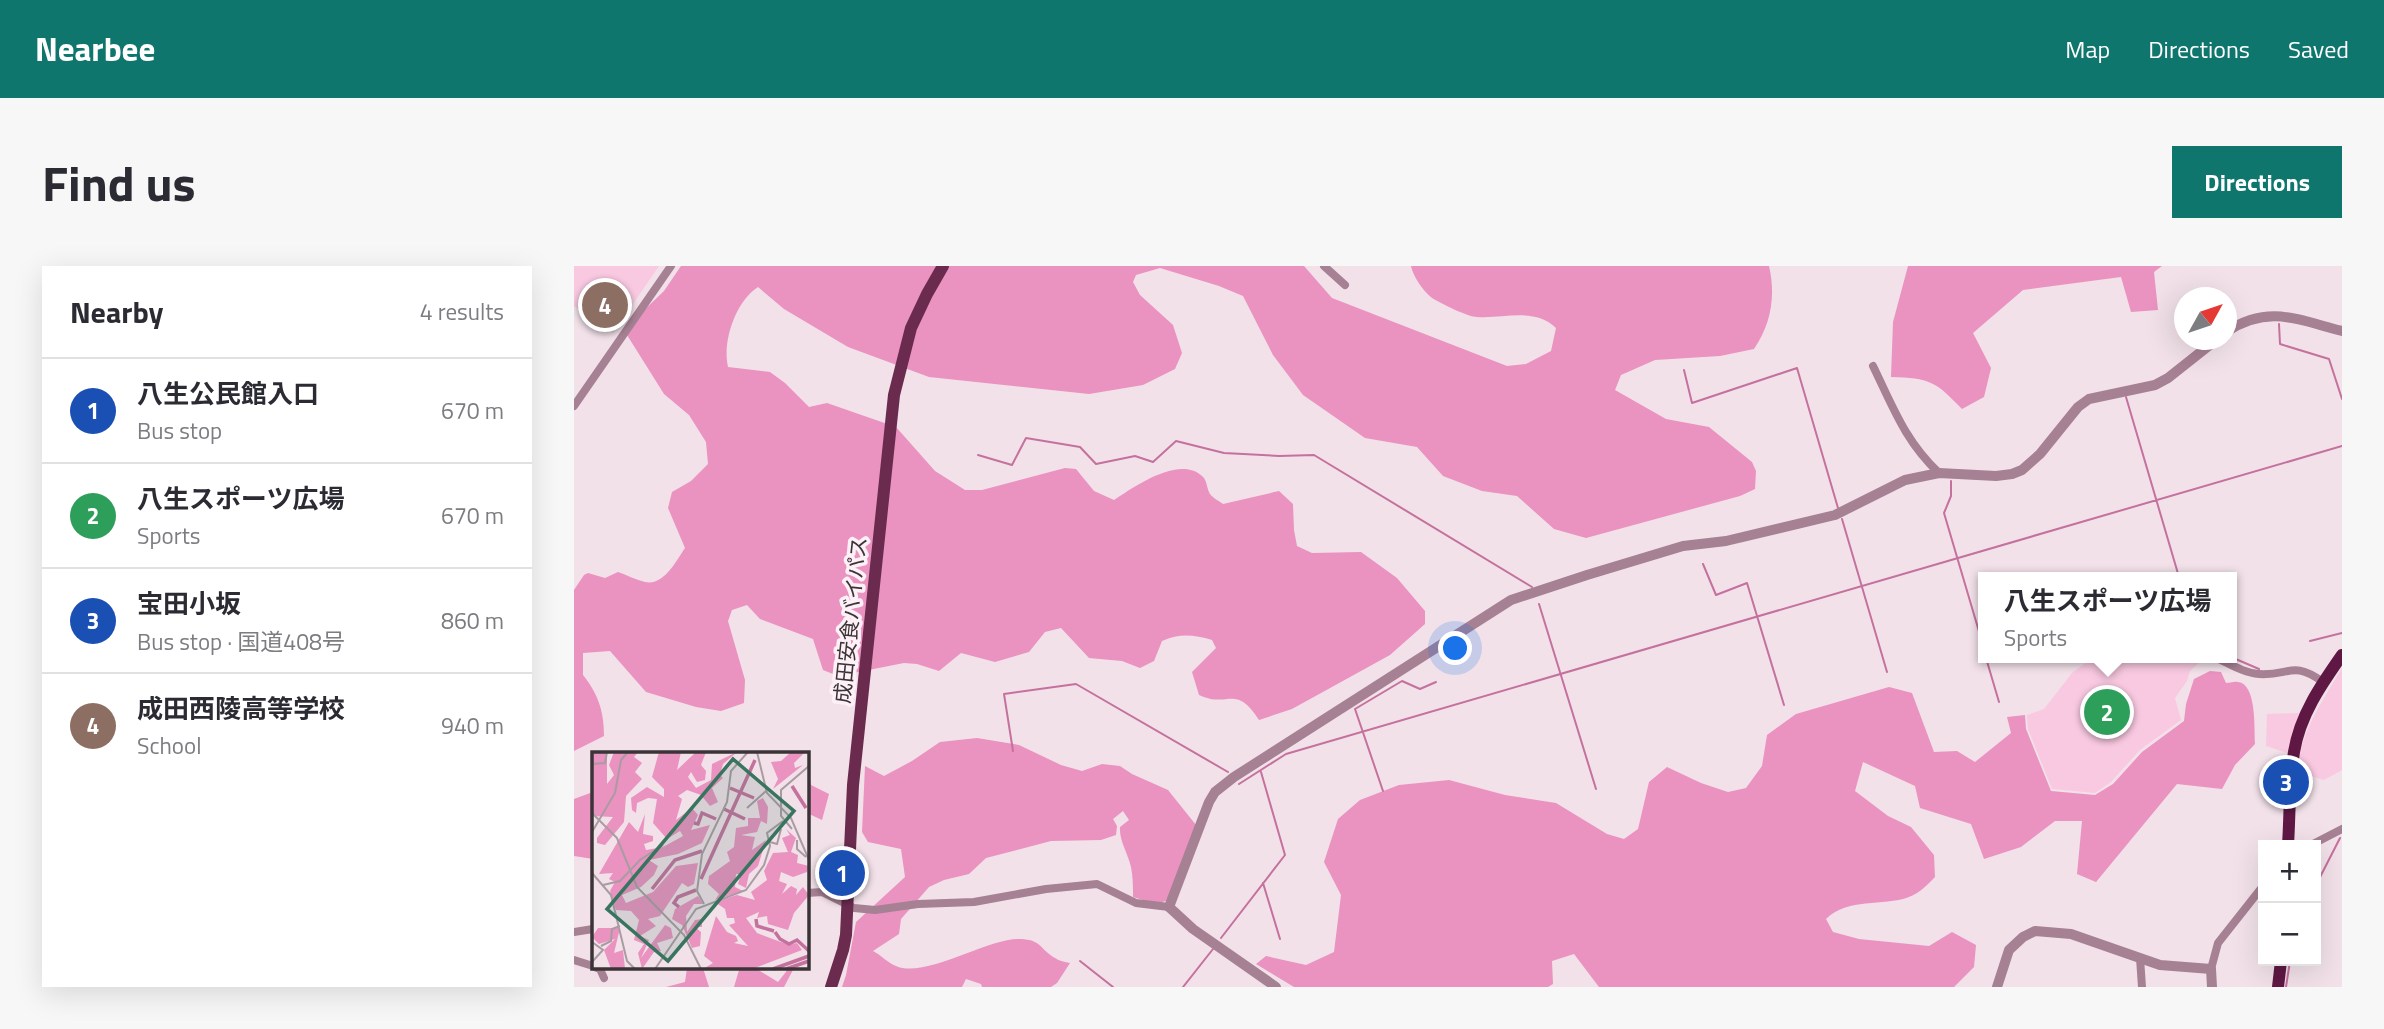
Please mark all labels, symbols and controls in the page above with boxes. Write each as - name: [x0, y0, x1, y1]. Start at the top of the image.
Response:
- text: Nearbee: [35, 24, 155, 74]
- text: Map: [2065, 31, 2110, 67]
- text: Directions: [2148, 31, 2250, 67]
- text: Saved: [2288, 31, 2349, 67]
- text: Find us: [42, 145, 196, 220]
- button: Directions: [2172, 146, 2342, 218]
- pin: 4: [582, 279, 628, 331]
- north arrow: [2174, 287, 2237, 350]
- text: Nearby: [70, 289, 163, 335]
- text: 4 results: [420, 294, 504, 329]
- text: 八生公民館入口: [137, 374, 319, 413]
- text: 1: [87, 393, 99, 428]
- text: 670 m: [441, 393, 504, 428]
- text: Bus stop: [137, 413, 222, 448]
- text: 八生スポーツ広場: [137, 479, 344, 518]
- text: 2: [87, 498, 99, 533]
- text: 670 m: [441, 498, 504, 533]
- text: Sports: [137, 518, 200, 553]
- street label: 成田安食バイパス: [825, 535, 875, 705]
- popup: [1978, 572, 2237, 663]
- text: 八生スポーツ広場: [2004, 581, 2211, 620]
- text: 宝田小坂: [137, 584, 241, 623]
- text: 3: [87, 603, 99, 638]
- text: 860 m: [441, 603, 504, 638]
- text: Sports: [2004, 620, 2067, 655]
- text: Bus stop · 国道408号: [137, 624, 345, 659]
- your location: [1438, 631, 1472, 665]
- pin: 2: [2084, 686, 2130, 738]
- text: 成田西陵高等学校: [137, 689, 345, 728]
- text: 4: [87, 708, 99, 743]
- text: 940 m: [441, 708, 504, 743]
- text: School: [137, 728, 201, 763]
- inset map: [592, 752, 808, 970]
- pin: 3: [2263, 756, 2309, 808]
- map controls: [2258, 840, 2321, 966]
- button: +: [2258, 840, 2321, 903]
- pin: 1: [819, 847, 865, 899]
- button: −: [2258, 903, 2321, 966]

